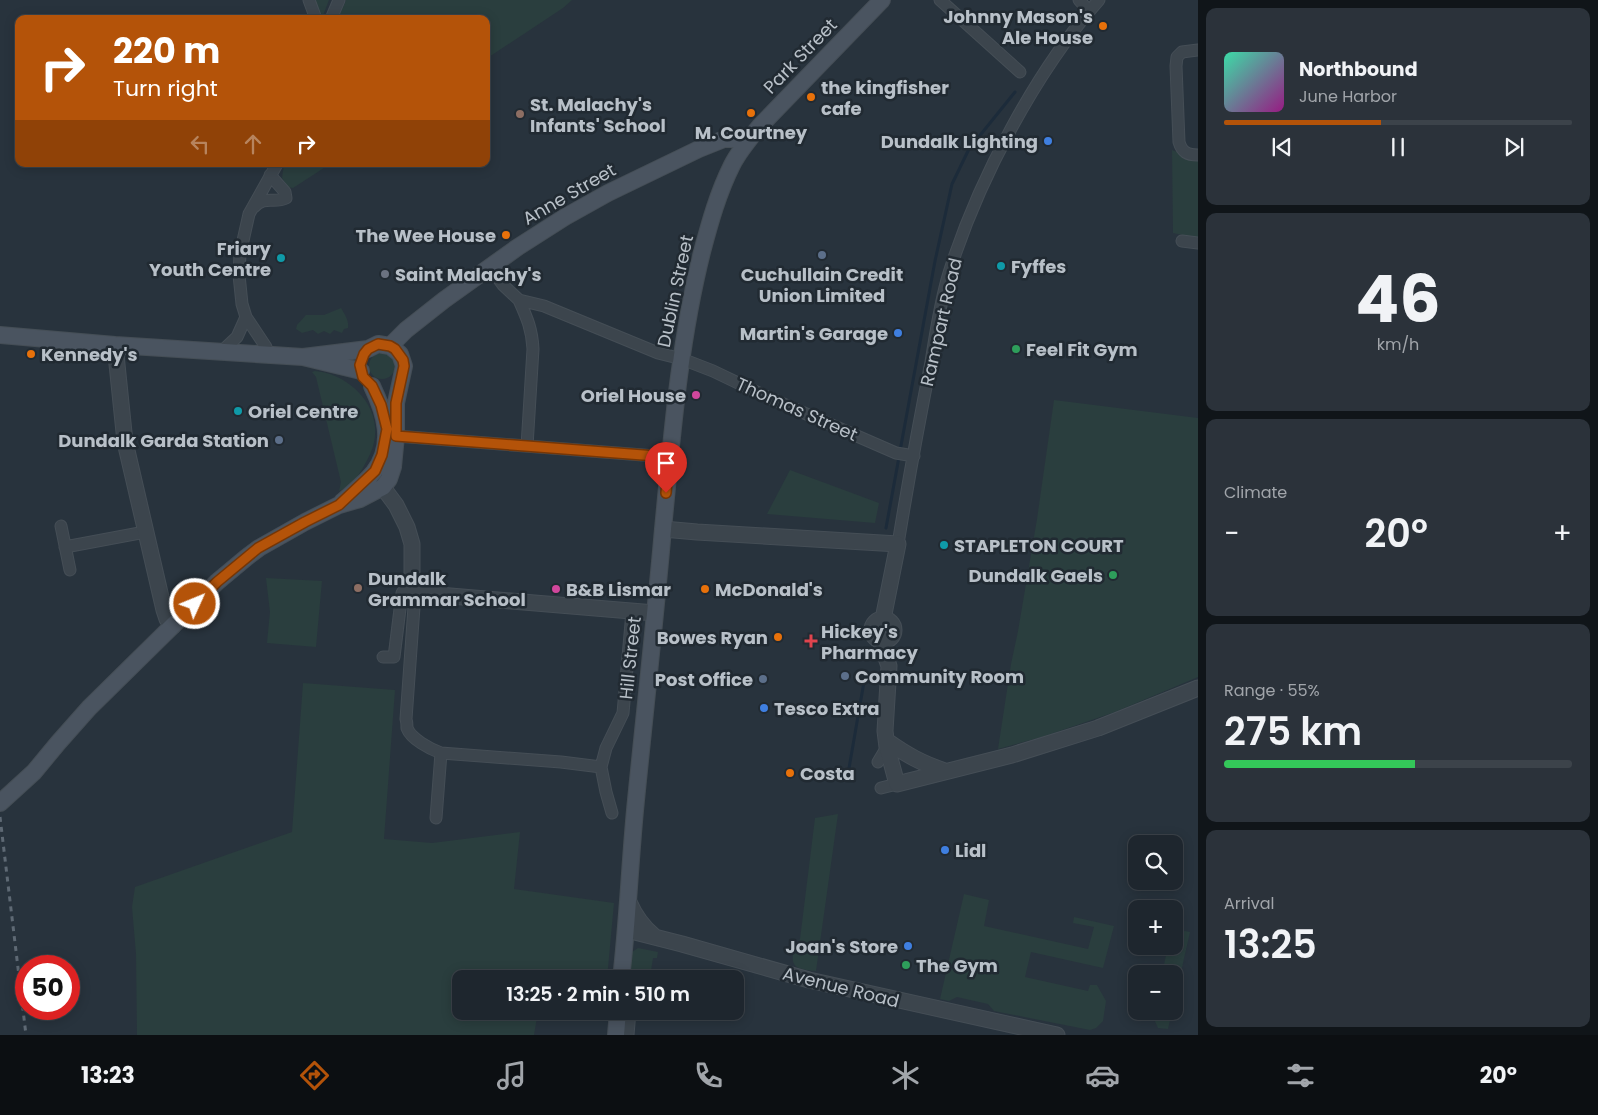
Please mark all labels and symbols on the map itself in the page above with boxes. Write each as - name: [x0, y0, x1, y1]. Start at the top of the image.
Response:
- place label: Johnny Mason's Ale House: [943, 4, 1093, 50]
- street label: Park Street: [758, 13, 842, 99]
- marker: Johnny Mason's Ale House: [1097, 20, 1109, 32]
- place label: the kingfisher cafe: [821, 75, 949, 121]
- marker: the kingfisher cafe: [805, 91, 817, 103]
- place label: St. Malachy's Infants' School: [530, 92, 666, 138]
- marker: M. Courtney: [745, 107, 757, 119]
- marker: St. Malachy's Infants' School: [514, 108, 526, 120]
- place label: M. Courtney: [695, 120, 808, 145]
- place label: Dundalk Lighting: [881, 129, 1038, 154]
- marker: Dundalk Lighting: [1042, 135, 1054, 147]
- street label: Anne Street: [518, 157, 620, 231]
- place label: The Wee House: [356, 223, 496, 248]
- marker: The Wee House: [500, 229, 512, 241]
- street label: Dublin Street: [651, 232, 699, 350]
- place label: Friary Youth Centre: [149, 236, 272, 282]
- marker: Cuchullain Credit Union Limited: [816, 249, 828, 261]
- marker: Friary Youth Centre: [275, 252, 287, 264]
- place label: Fyffes: [1011, 254, 1066, 279]
- street label: Rampart Road: [914, 255, 968, 389]
- marker: Fyffes: [995, 260, 1007, 272]
- place label: Saint Malachy's: [395, 262, 542, 287]
- place label: Cuchullain Credit Union Limited: [741, 262, 903, 308]
- marker: Saint Malachy's: [379, 268, 391, 280]
- place label: Martin's Garage: [740, 321, 888, 346]
- marker: Martin's Garage: [892, 327, 904, 339]
- place label: Feel Fit Gym: [1026, 337, 1138, 362]
- place label: Kennedy's: [41, 342, 138, 367]
- marker: Feel Fit Gym: [1010, 343, 1022, 355]
- marker: Kennedy's: [25, 348, 37, 360]
- street label: Thomas Street: [732, 371, 862, 447]
- place label: Oriel House: [581, 383, 686, 408]
- marker: Oriel House: [690, 389, 702, 401]
- place label: Oriel Centre: [248, 399, 358, 424]
- marker: Oriel Centre: [232, 405, 244, 417]
- place label: Dundalk Garda Station: [58, 428, 269, 453]
- marker: Dundalk Garda Station: [273, 434, 285, 446]
- pin: [645, 442, 687, 493]
- place label: STAPLETON COURT: [954, 533, 1124, 558]
- marker: STAPLETON COURT: [938, 539, 950, 551]
- place label: Dundalk Gaels: [969, 563, 1103, 588]
- place label: Dundalk Grammar School: [368, 566, 526, 612]
- marker: Dundalk Gaels: [1107, 569, 1119, 581]
- position arrow: [168, 577, 220, 629]
- place label: B&B Lismar: [566, 577, 671, 602]
- place label: McDonald's: [715, 577, 823, 602]
- marker: Dundalk Grammar School: [352, 582, 364, 594]
- marker: B&B Lismar: [550, 583, 562, 595]
- marker: McDonald's: [699, 583, 711, 595]
- street label: Hill Street: [613, 615, 647, 701]
- place label: Hickey's Pharmacy: [821, 619, 918, 665]
- place label: Bowes Ryan: [657, 625, 768, 650]
- marker: Bowes Ryan: [772, 631, 784, 643]
- marker: Hickey's Pharmacy: [805, 635, 817, 647]
- place label: Community Room: [855, 664, 1024, 689]
- place label: Post Office: [655, 667, 753, 692]
- marker: Community Room: [839, 670, 851, 682]
- marker: Post Office: [757, 673, 769, 685]
- place label: Tesco Extra: [774, 696, 880, 721]
- marker: Tesco Extra: [758, 702, 770, 714]
- place label: Costa: [800, 761, 855, 786]
- marker: Costa: [784, 767, 796, 779]
- place label: Lidl: [955, 838, 986, 863]
- marker: Lidl: [939, 844, 951, 856]
- place label: Joan's Store: [785, 934, 898, 959]
- marker: Joan's Store: [902, 940, 914, 952]
- place label: The Gym: [916, 953, 998, 978]
- speed limit sign: 50: [15, 955, 80, 1020]
- marker: The Gym: [900, 959, 912, 971]
- street label: Avenue Road: [780, 960, 902, 1014]

